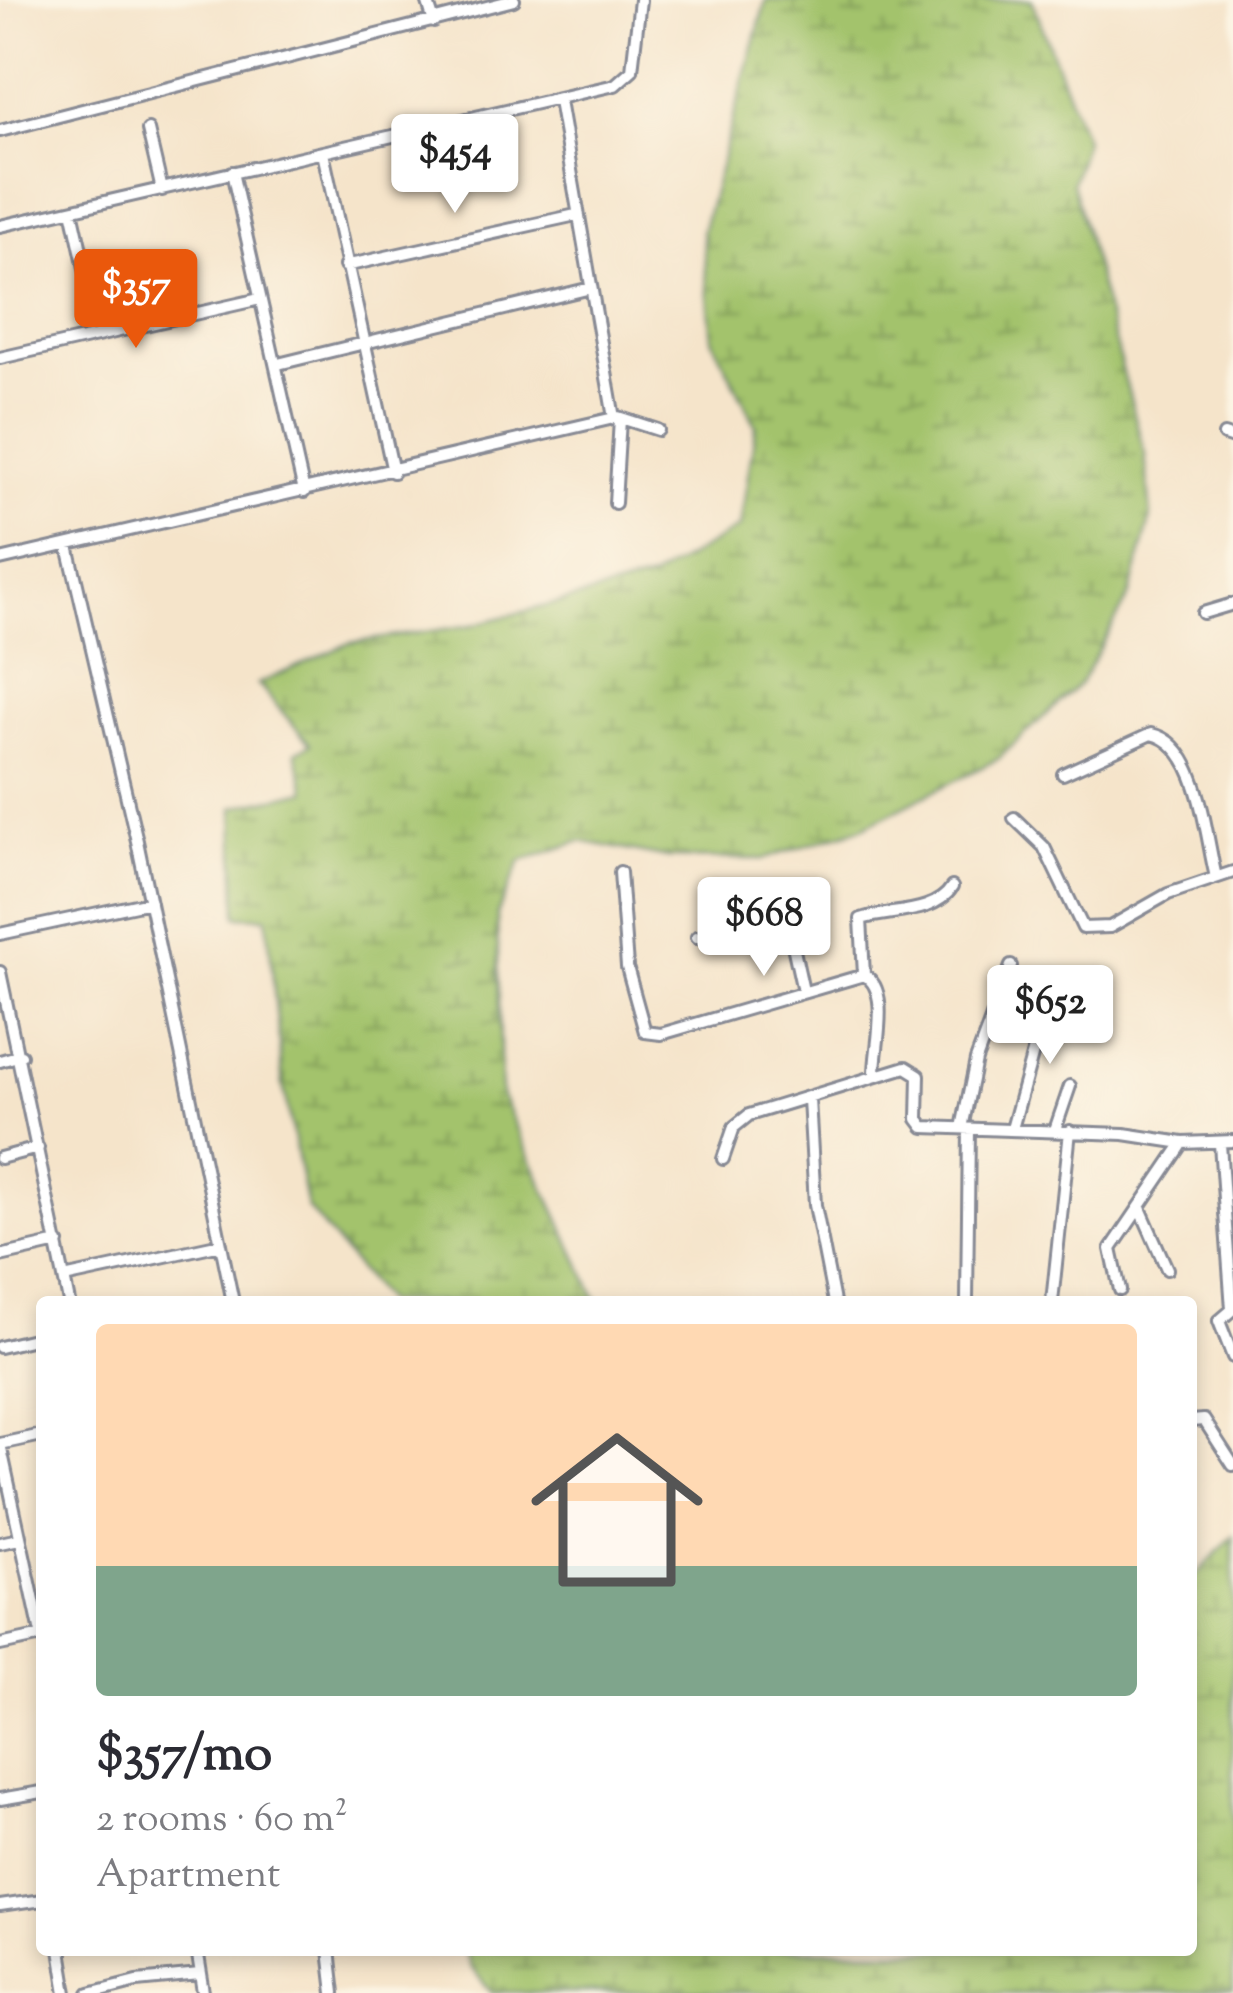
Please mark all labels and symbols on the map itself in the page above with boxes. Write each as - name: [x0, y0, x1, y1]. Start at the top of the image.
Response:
- pin: $454: [384, 114, 526, 216]
- pin: $357: [65, 249, 207, 351]
- pin: $668: [693, 877, 835, 979]
- pin: $652: [979, 965, 1121, 1067]

